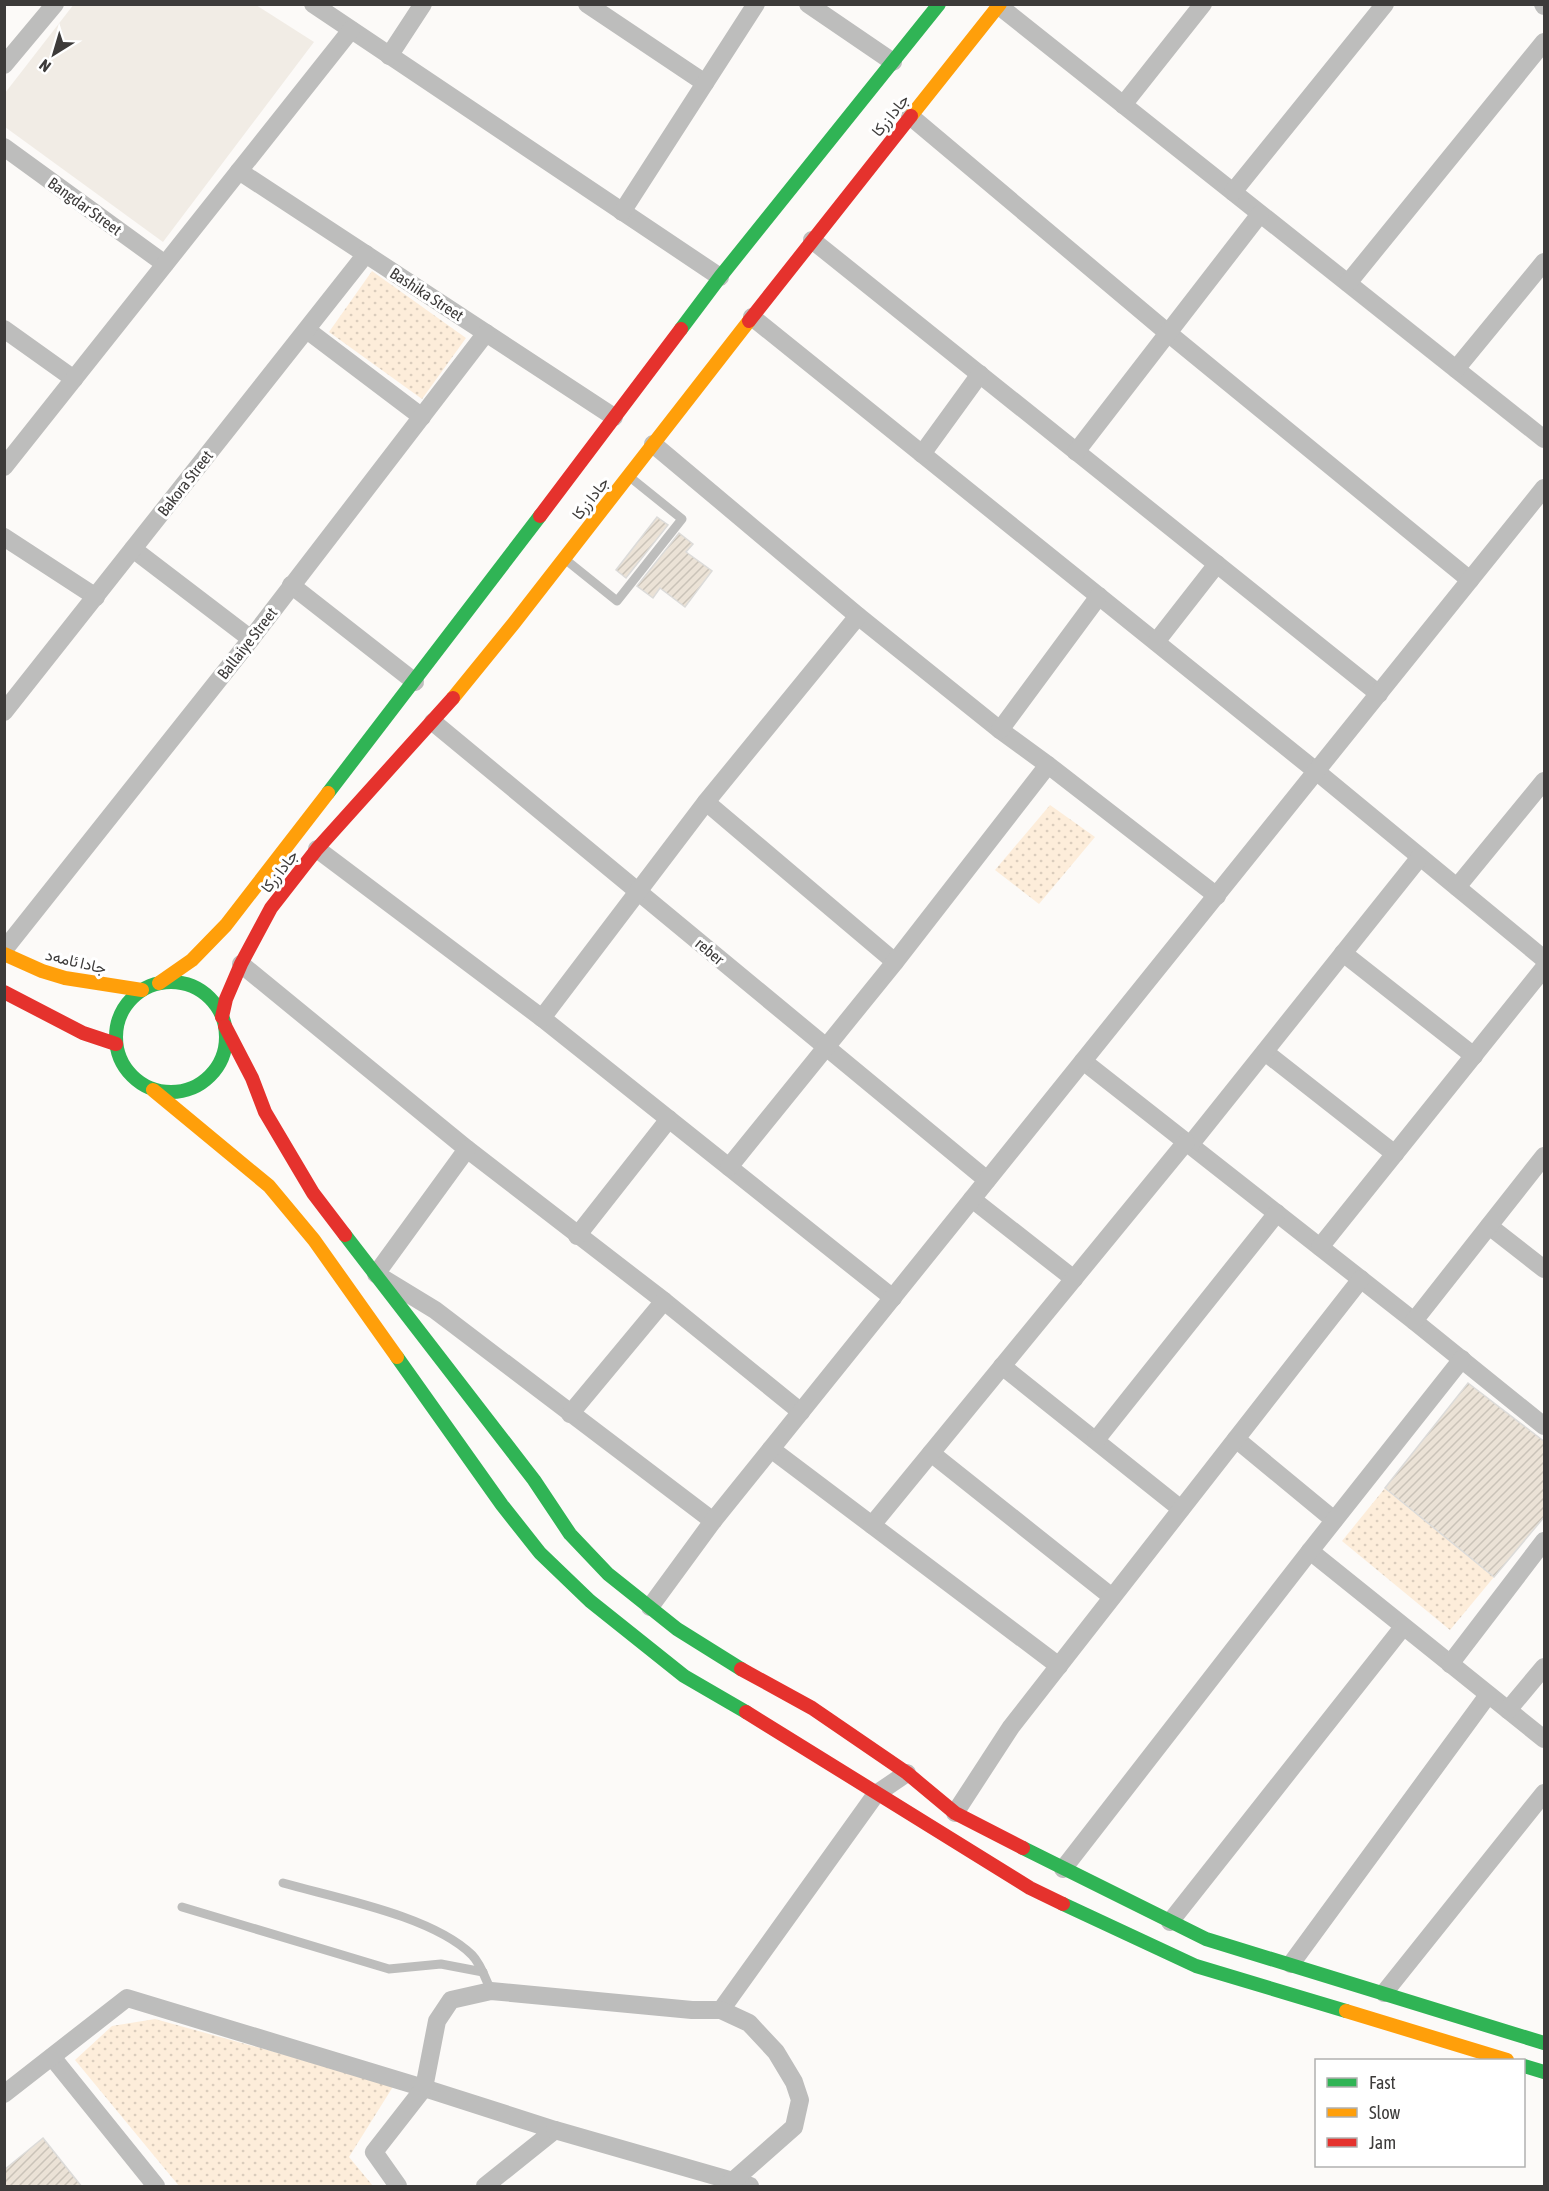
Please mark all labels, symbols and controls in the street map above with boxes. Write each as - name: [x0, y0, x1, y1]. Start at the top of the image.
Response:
- north arrow: [24, 24, 84, 84]
- text: N: [36, 56, 54, 76]
- street label: جادا زرکا: [868, 90, 914, 141]
- street label: Bangdar Street: [44, 173, 126, 240]
- street label: Bashika Street: [387, 264, 467, 325]
- street label: Bakora Street: [154, 446, 216, 519]
- street label: جادا زرکا: [568, 473, 614, 524]
- street label: Ballaiye Street: [214, 603, 281, 683]
- street label: جادا زرکا: [257, 846, 303, 897]
- street label: reber: [692, 934, 728, 968]
- street label: جادا ئامەد: [44, 945, 109, 978]
- legend: [1315, 2059, 1525, 2167]
- text: Fast: [1369, 2072, 1396, 2093]
- text: Slow: [1369, 2102, 1400, 2123]
- text: Jam: [1369, 2132, 1396, 2153]

